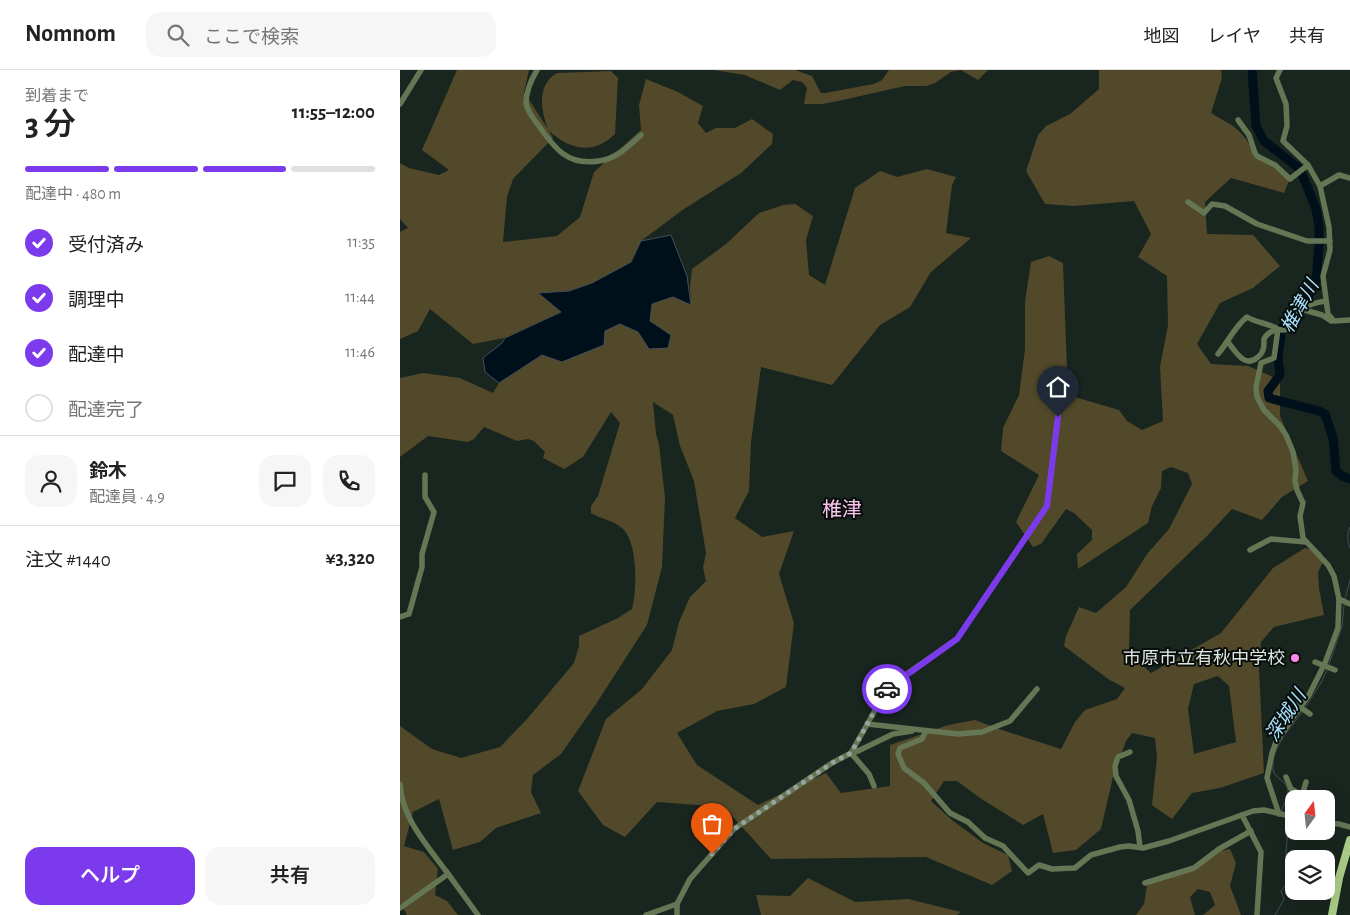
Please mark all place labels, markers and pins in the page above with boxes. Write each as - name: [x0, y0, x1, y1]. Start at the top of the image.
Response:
- pin: [1037, 366, 1079, 417]
- place label: 市原市立有秋中学校: [1123, 648, 1285, 668]
- marker: 市原市立有秋中学校: [1289, 652, 1301, 664]
- pin: [691, 803, 733, 854]

